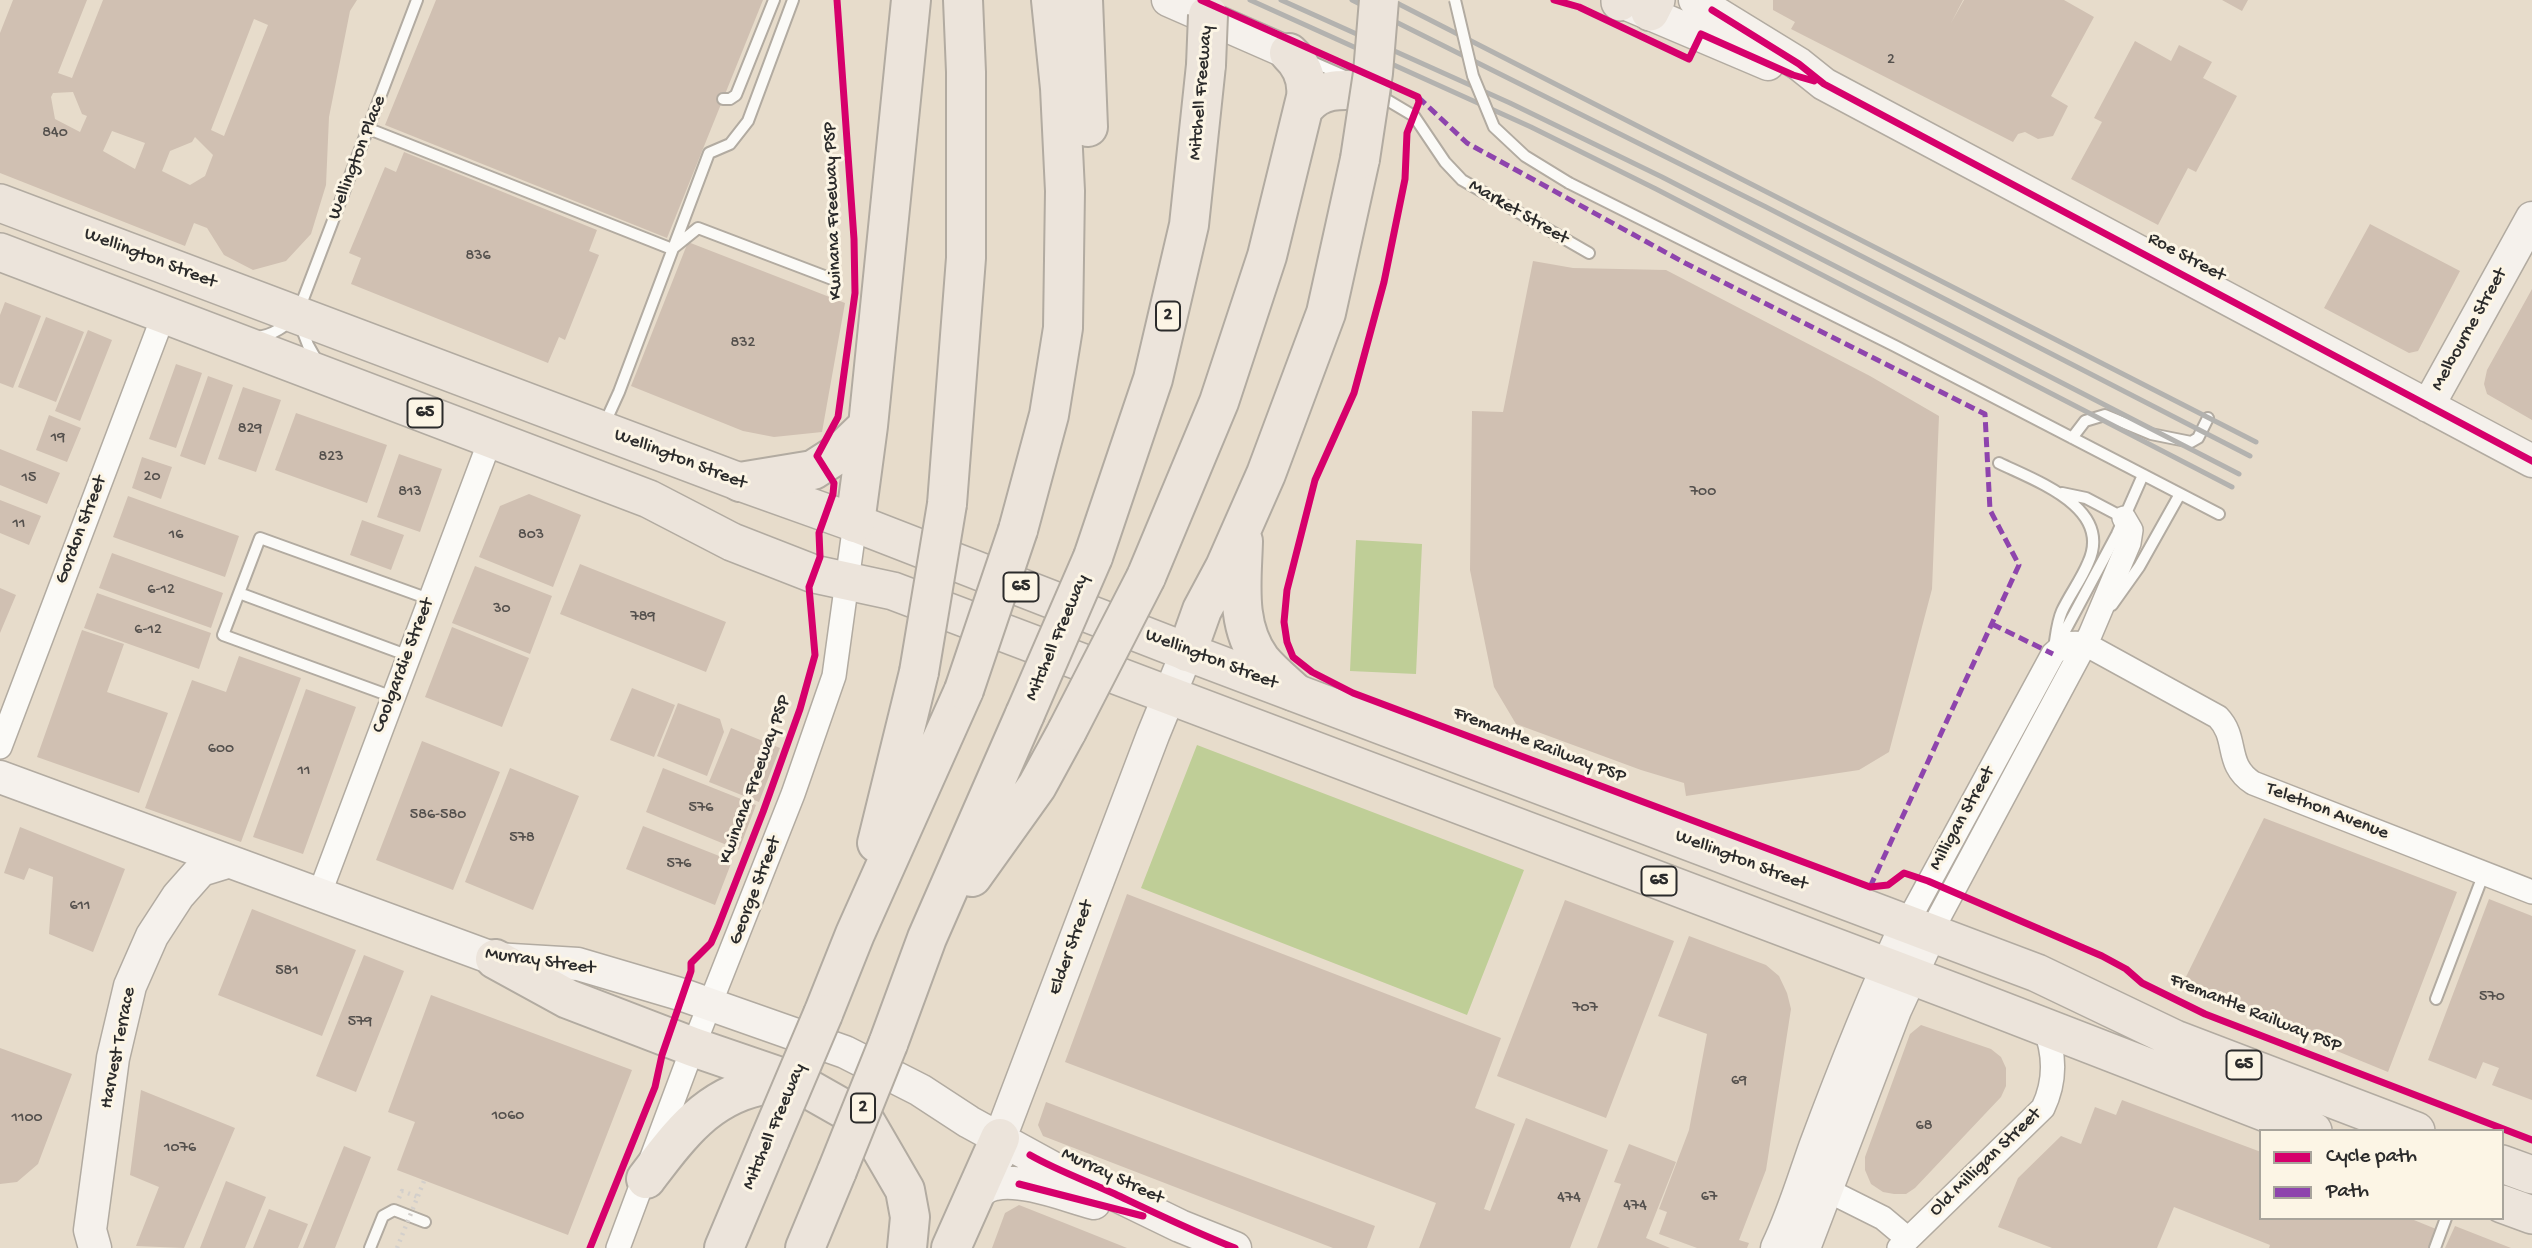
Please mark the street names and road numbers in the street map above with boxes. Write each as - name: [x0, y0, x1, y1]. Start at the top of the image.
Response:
- street label: Mitchell Freeway: [1185, 25, 1219, 161]
- street label: Wellington Place: [324, 93, 392, 223]
- street label: Kwinana Freeway PSP: [820, 122, 848, 300]
- street label: Market Street: [1464, 175, 1572, 251]
- street label: Wellington Street: [81, 223, 219, 295]
- street label: Roe Street: [2143, 228, 2229, 288]
- street label: Melbourne Street: [2427, 265, 2513, 395]
- road number: 2: [1156, 302, 1180, 330]
- road number: 65: [408, 398, 442, 428]
- street label: Wellington Street: [611, 424, 749, 496]
- street label: Gordon Street: [51, 473, 113, 587]
- street label: Mitchell Freeway: [1021, 571, 1095, 705]
- road number: 65: [1004, 572, 1038, 602]
- street label: Coolgardie Street: [368, 595, 440, 737]
- street label: Wellington Street: [1142, 624, 1280, 696]
- street label: Kwinana Freeway PSP: [715, 693, 797, 867]
- street label: Fremantle Railway PSP: [1449, 703, 1629, 789]
- street label: Milligan Street: [1925, 763, 2001, 875]
- street label: Telethon Avenue: [2262, 778, 2392, 846]
- street label: Wellington Street: [1672, 825, 1810, 897]
- street label: George Street: [725, 834, 787, 948]
- road number: 65: [1642, 866, 1676, 896]
- street label: Elder Street: [1044, 898, 1100, 998]
- street label: Murray Street: [484, 943, 596, 981]
- street label: Fremantle Railway PSP: [2166, 969, 2344, 1059]
- street label: Harvest Terrace: [96, 985, 142, 1111]
- road number: 65: [2226, 1050, 2262, 1080]
- street label: Mitchell Freeway: [738, 1060, 812, 1194]
- road number: 2: [851, 1093, 875, 1122]
- street label: Old Milligan Street: [1925, 1104, 2047, 1222]
- street label: Murray Street: [1057, 1143, 1167, 1211]

